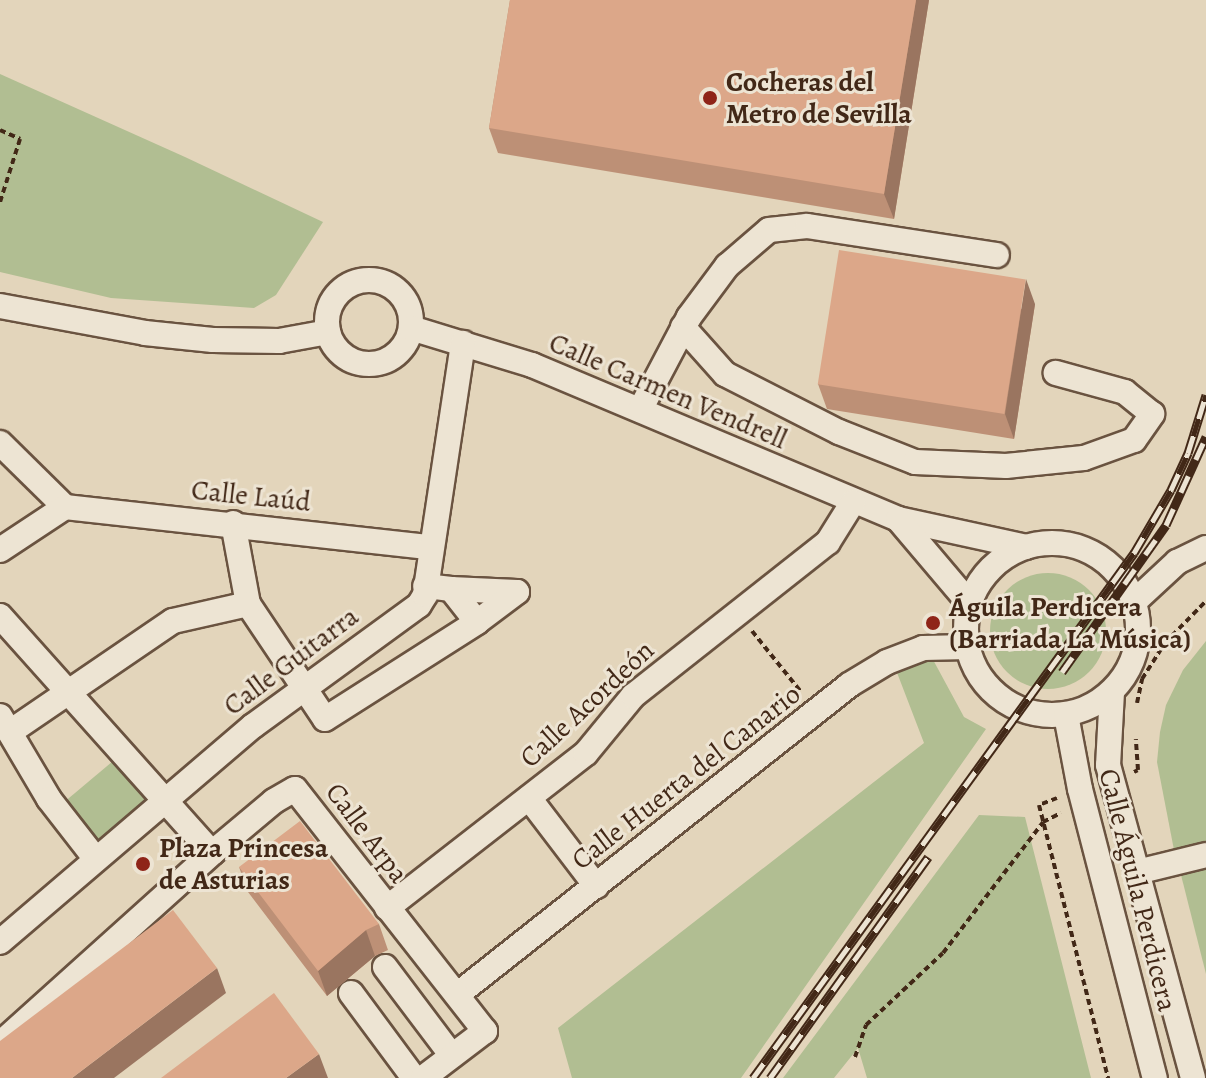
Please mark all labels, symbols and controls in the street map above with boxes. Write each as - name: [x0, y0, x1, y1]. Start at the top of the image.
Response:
- place label: Cocheras del Metro de Sevilla: [726, 65, 912, 131]
- marker: Cocheras del Metro de Sevilla: [701, 89, 719, 107]
- street label: Calle Carmen Vendrell: [544, 326, 792, 456]
- street label: Calle Laúd: [190, 473, 312, 519]
- place label: Águila Perdicera (Barriada La Música): [949, 590, 1191, 656]
- street label: Calle Guitarra: [217, 599, 365, 723]
- marker: Águila Perdicera (Barriada La Música): [924, 614, 942, 632]
- street label: Calle Acordeón: [513, 633, 661, 775]
- street label: Calle Huerta del Canario: [565, 677, 807, 877]
- street label: Calle Águila Perdicera: [1092, 765, 1184, 1015]
- street label: Calle Arpa: [318, 776, 416, 890]
- place label: Plaza Princesa de Asturias: [159, 831, 328, 897]
- marker: Plaza Princesa de Asturias: [134, 855, 152, 873]

